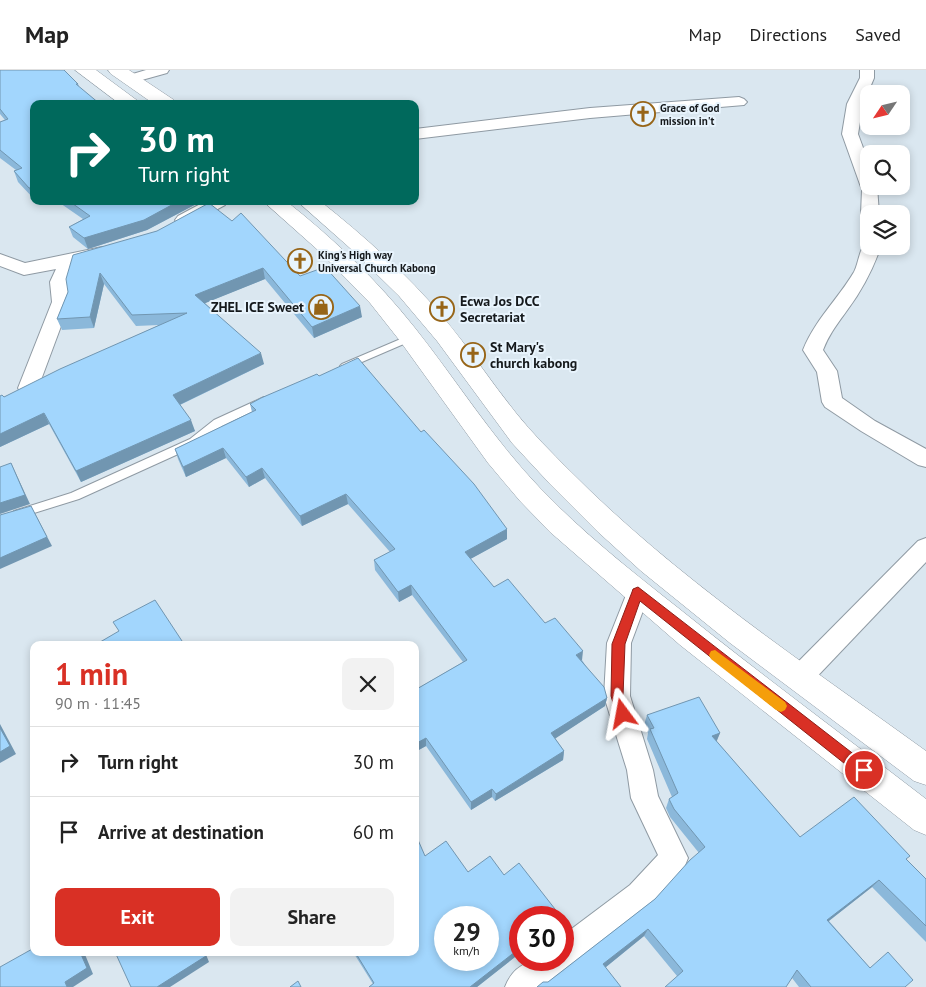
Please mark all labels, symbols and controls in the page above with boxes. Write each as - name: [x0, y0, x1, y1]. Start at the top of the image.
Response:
- text: Map: [25, 19, 69, 50]
- text: Map: [689, 23, 721, 46]
- text: Directions: [749, 23, 827, 46]
- text: Saved: [855, 23, 901, 46]
- north arrow: [860, 85, 910, 135]
- map controls: [860, 85, 910, 255]
- church icon: Grace of God mission in't: [630, 101, 656, 127]
- place label: Grace of God mission in't: [660, 101, 720, 128]
- text: 30 m: [138, 116, 215, 162]
- icon: right: [55, 120, 120, 185]
- button: search: [860, 145, 910, 195]
- text: Turn right: [138, 160, 230, 188]
- button: layers: [860, 205, 910, 255]
- church icon: King's High way Universal Church Kabong: [287, 248, 313, 274]
- place label: King's High way Universal Church Kabong: [318, 248, 436, 275]
- place label: Ecwa Jos DCC Secretariat: [460, 292, 540, 326]
- shop icon: ZHEL ICE Sweet: [308, 294, 334, 320]
- church icon: Ecwa Jos DCC Secretariat: [429, 296, 455, 322]
- place label: ZHEL ICE Sweet: [211, 298, 304, 316]
- place label: St Mary's church kabong: [490, 338, 577, 372]
- church icon: St Mary's church kabong: [460, 342, 486, 368]
- text: 1 min: [55, 654, 128, 693]
- button: close: [342, 658, 394, 710]
- position arrow: [596, 687, 648, 739]
- text: 90 m · 11:45: [55, 693, 141, 713]
- icon: right: [55, 748, 83, 776]
- pin: [843, 749, 885, 791]
- text: Turn right: [98, 750, 178, 774]
- text: 30 m: [353, 750, 394, 774]
- icon: arrive: [850, 756, 878, 784]
- icon: arrive: [55, 818, 83, 846]
- text: Arrive at destination: [98, 820, 264, 844]
- text: 60 m: [353, 820, 394, 844]
- button: Exit: [55, 888, 220, 946]
- button: Share: [230, 888, 394, 946]
- speed limit sign: 30: [509, 906, 574, 971]
- text: 29: [452, 916, 481, 948]
- text: km/h: [453, 943, 480, 958]

